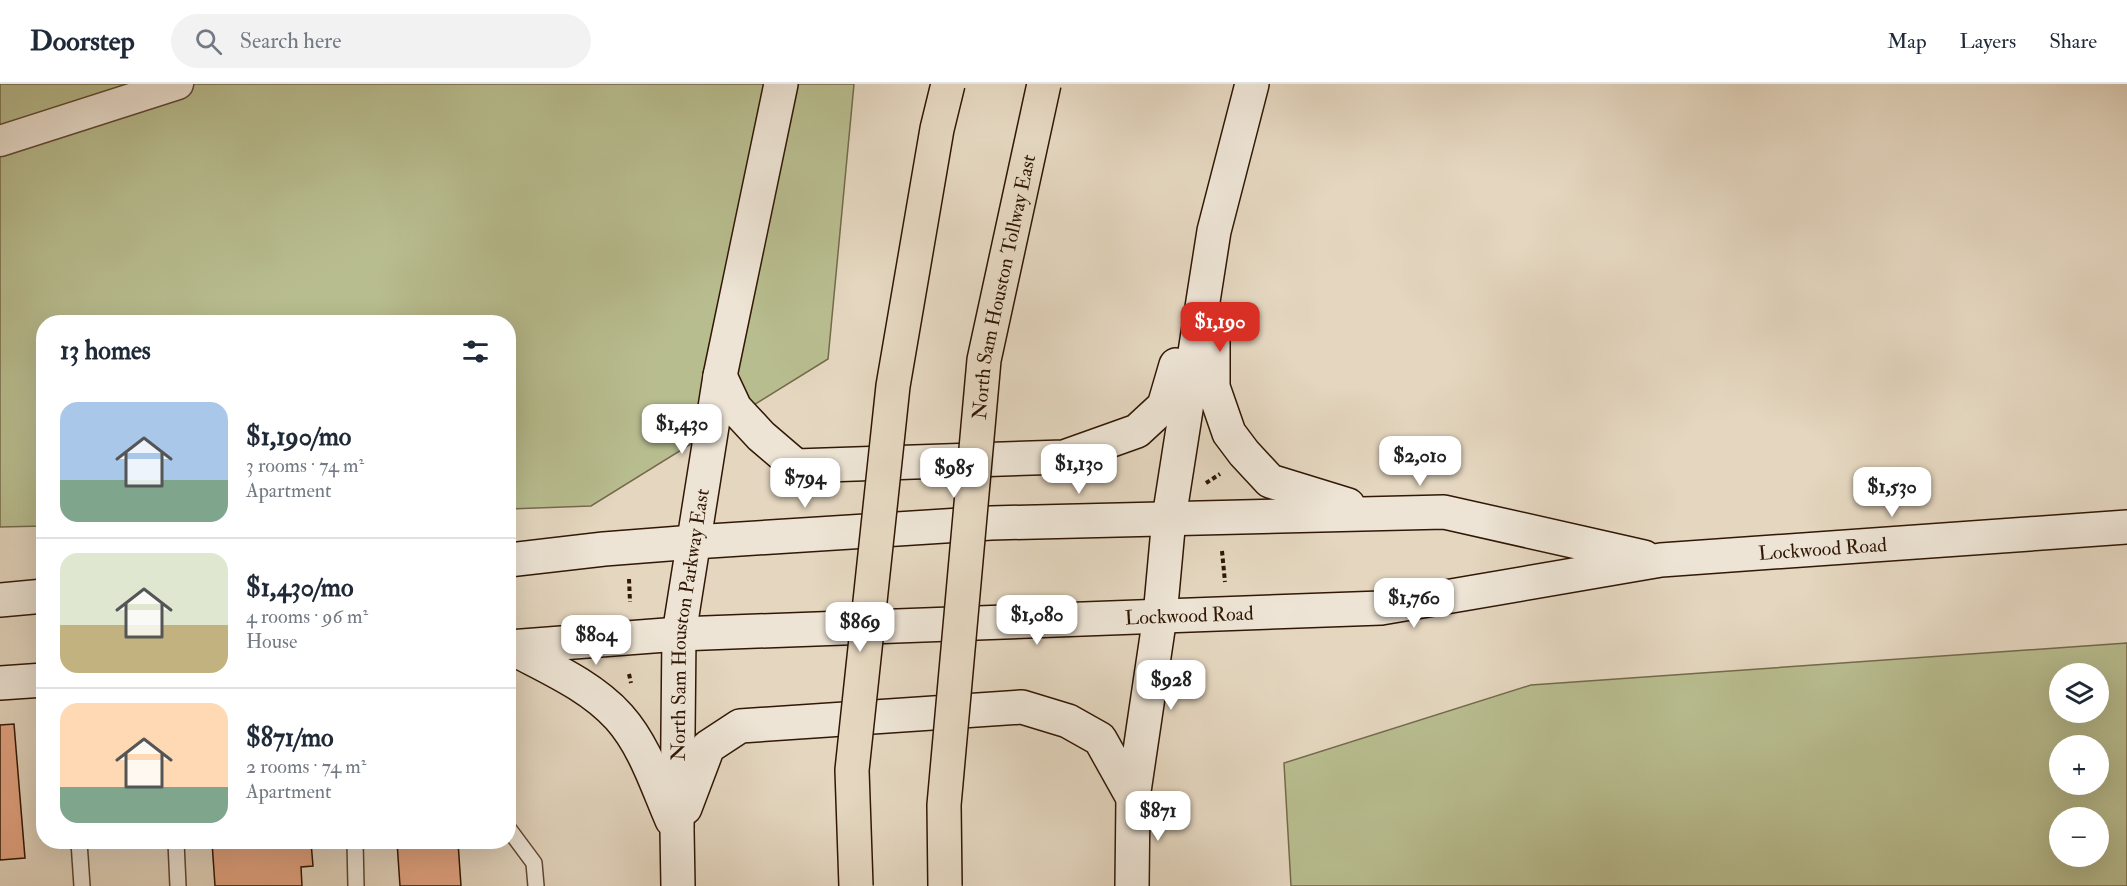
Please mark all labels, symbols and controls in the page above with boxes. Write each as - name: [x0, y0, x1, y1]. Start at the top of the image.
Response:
- search box: [171, 14, 591, 68]
- text: Doorstep: [30, 24, 135, 59]
- icon: search: [192, 25, 225, 58]
- text: Search here: [240, 27, 341, 55]
- text: Map: [1887, 28, 1927, 55]
- text: Layers: [1960, 28, 2016, 55]
- text: Share: [2049, 28, 2097, 55]
- street label: North Sam Houston Tollway East: [967, 152, 1041, 421]
- pin: $1,190: [1171, 302, 1269, 353]
- text: $1,190: [1195, 309, 1245, 334]
- text: 13 homes: [60, 335, 151, 367]
- icon: filters: [459, 335, 492, 368]
- pin: $1,430: [633, 404, 731, 455]
- text: $1,430: [656, 411, 708, 436]
- text: $1,190/mo: [246, 421, 351, 453]
- icon: home: [108, 426, 180, 498]
- pin: $2,010: [1371, 436, 1469, 487]
- text: $2,010: [1393, 443, 1447, 468]
- pin: $1,130: [1030, 444, 1128, 495]
- pin: $985: [918, 448, 990, 499]
- text: $1,130: [1055, 451, 1103, 476]
- text: 3 rooms · 74 m²: [246, 453, 364, 478]
- text: $985: [934, 455, 974, 480]
- pin: $794: [769, 458, 841, 509]
- text: $794: [784, 465, 826, 490]
- pin: $1,530: [1843, 467, 1941, 518]
- text: $1,530: [1867, 474, 1917, 499]
- text: Apartment: [246, 478, 331, 503]
- street label: North Sam Houston Parkway East: [666, 486, 715, 761]
- street label: Lockwood Road: [1757, 532, 1888, 566]
- text: $1,430/mo: [246, 572, 353, 604]
- icon: home: [108, 577, 180, 649]
- pin: $1,760: [1365, 578, 1463, 629]
- text: $1,760: [1388, 585, 1440, 610]
- pin: $1,080: [988, 595, 1086, 646]
- street label: Lockwood Road: [1124, 601, 1254, 630]
- pin: $869: [824, 602, 896, 653]
- text: $1,080: [1010, 602, 1064, 627]
- text: 4 rooms · 96 m²: [246, 604, 368, 629]
- text: $869: [839, 609, 881, 634]
- pin: $804: [560, 615, 632, 666]
- text: $804: [575, 622, 617, 647]
- text: House: [246, 629, 297, 654]
- pin: $928: [1135, 660, 1207, 711]
- map controls: [2049, 663, 2109, 867]
- button: layers: [2049, 663, 2109, 723]
- text: $928: [1150, 667, 1192, 692]
- text: $871/mo: [246, 722, 333, 754]
- icon: home: [108, 727, 180, 799]
- button: +: [2049, 735, 2109, 795]
- text: 2 rooms · 74 m²: [246, 754, 367, 779]
- text: Apartment: [246, 779, 331, 804]
- pin: $871: [1122, 791, 1194, 842]
- text: $871: [1139, 798, 1177, 823]
- button: −: [2049, 807, 2109, 867]

